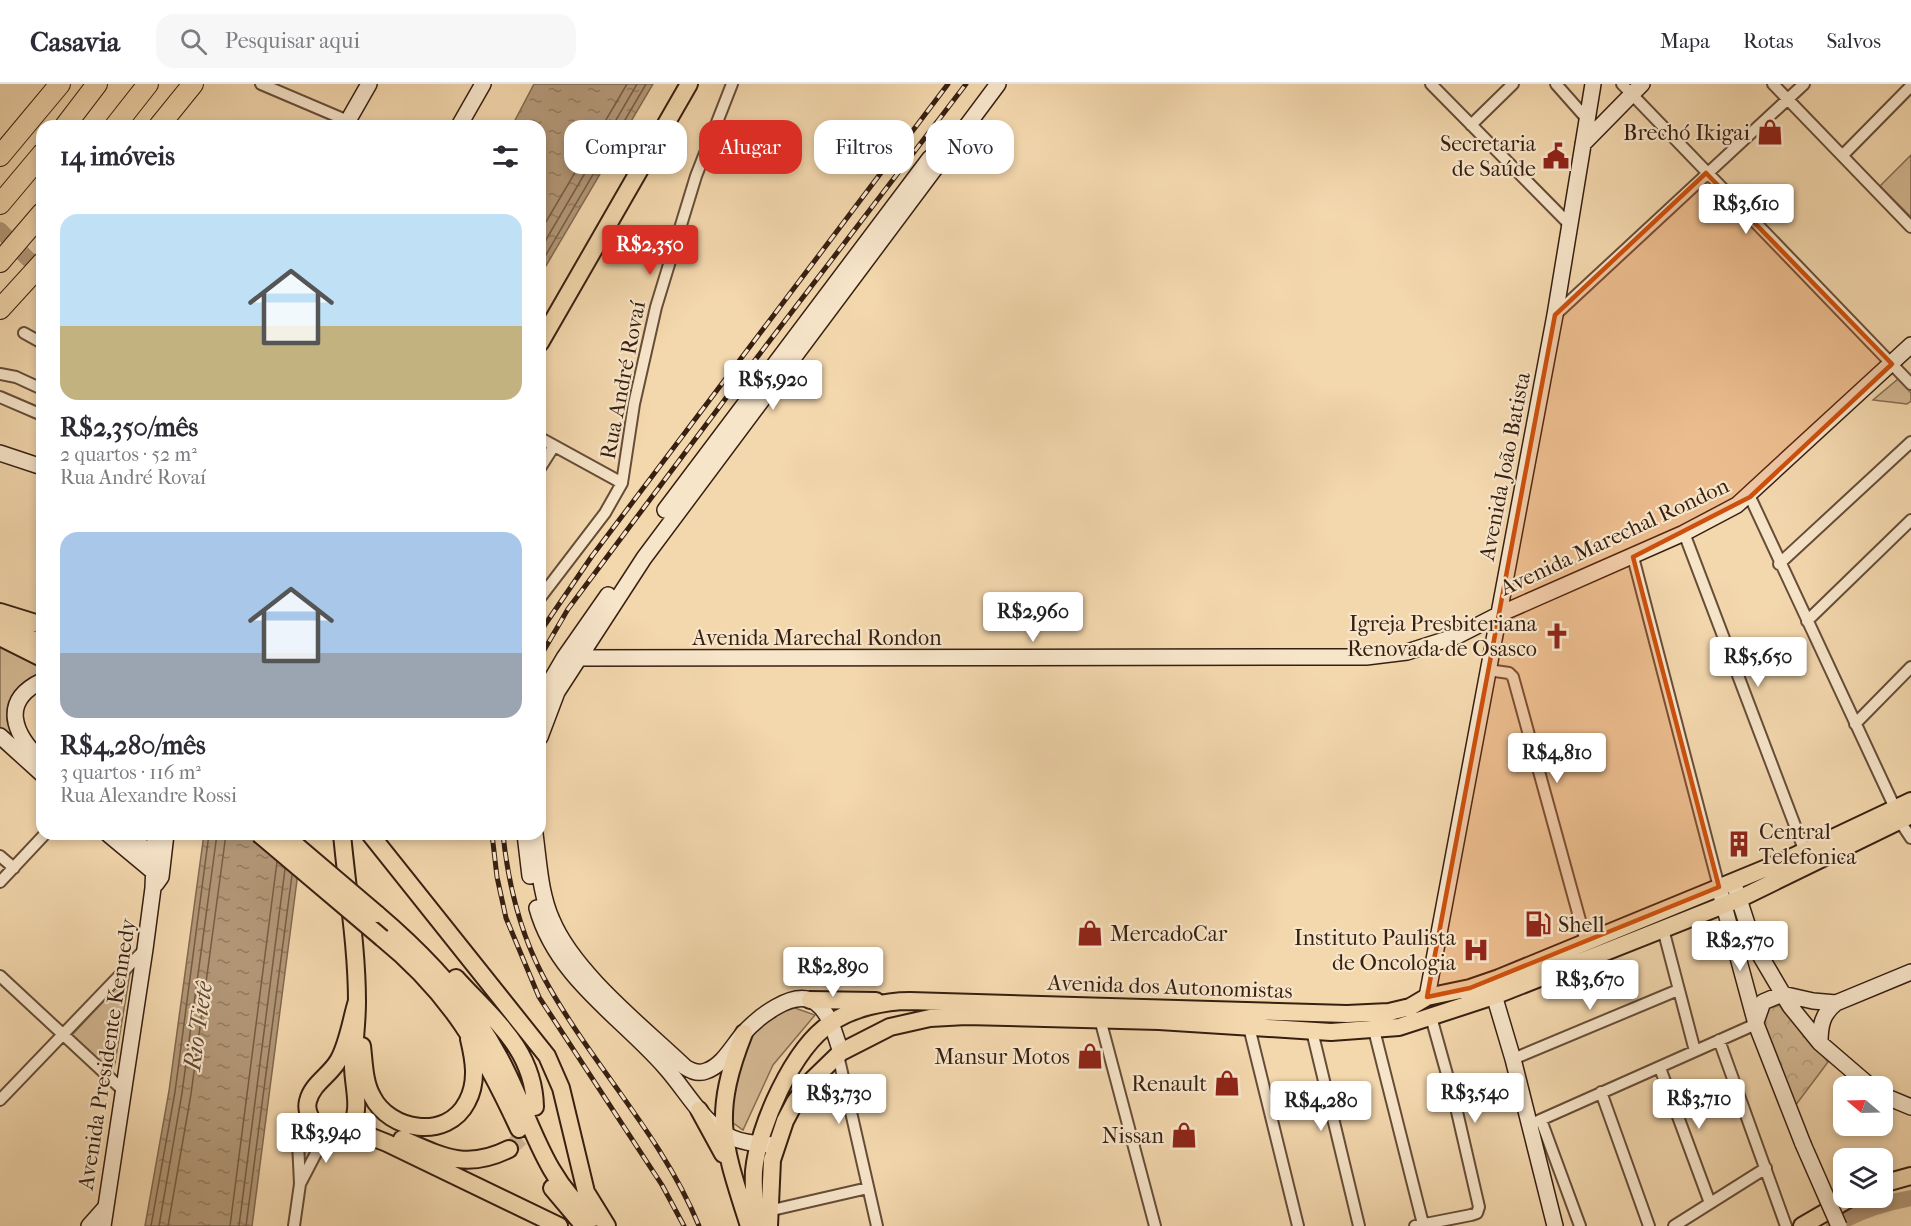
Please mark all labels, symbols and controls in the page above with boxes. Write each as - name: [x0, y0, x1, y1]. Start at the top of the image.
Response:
- search box: [156, 14, 576, 68]
- text: Casavia: [30, 25, 120, 58]
- icon: search: [177, 25, 210, 58]
- text: Pesquisar aqui: [225, 28, 360, 54]
- text: Mapa: [1660, 29, 1710, 53]
- text: Rotas: [1743, 29, 1793, 53]
- text: Salvos: [1826, 29, 1881, 53]
- shop icon: Brechó Ikigai: [1755, 117, 1785, 147]
- chip: Comprar: [564, 120, 687, 174]
- chip: Alugar: [699, 120, 802, 174]
- chip: Filtros: [814, 120, 914, 174]
- chip: Novo: [926, 120, 1014, 174]
- place label: Brechó Ikigai: [1623, 120, 1750, 146]
- place label: Secretaria de Saúde: [1440, 131, 1537, 182]
- icon: filters: [489, 140, 522, 173]
- text: 14 imóveis: [60, 141, 175, 172]
- public building icon: Secretaria de Saúde: [1541, 141, 1571, 171]
- pin: R$3,610: [1691, 184, 1801, 235]
- text: R$3,610: [1713, 192, 1779, 215]
- pin: R$2,350: [595, 225, 705, 276]
- text: R$2,350: [616, 233, 684, 256]
- icon: home: [237, 253, 345, 361]
- street label: Rua André Rovaí: [595, 298, 651, 461]
- pin: R$5,920: [718, 360, 828, 411]
- text: R$5,920: [738, 368, 808, 391]
- street label: Avenida João Batista: [1474, 369, 1536, 564]
- text: R$2,350/mês: [60, 412, 198, 443]
- text: 2 quartos · 52 m²: [60, 443, 197, 466]
- text: Rua André Rovaí: [60, 466, 206, 489]
- street label: Avenida Marechal Rondon: [1495, 472, 1733, 602]
- icon: home: [237, 571, 345, 679]
- pin: R$2,960: [978, 592, 1088, 643]
- text: R$2,960: [997, 600, 1069, 623]
- place label: Igreja Presbiteriana Renovada de Osasco: [1347, 611, 1538, 662]
- church icon: Igreja Presbiteriana Renovada de Osasco: [1542, 621, 1572, 651]
- street label: Avenida Marechal Rondon: [691, 625, 942, 651]
- pin: R$5,650: [1703, 637, 1813, 688]
- text: R$5,650: [1724, 645, 1792, 668]
- text: R$4,280/mês: [60, 730, 206, 761]
- pin: R$4,810: [1502, 733, 1612, 784]
- text: R$4,810: [1522, 741, 1592, 764]
- text: 3 quartos · 116 m²: [60, 761, 201, 784]
- text: Rua Alexandre Rossi: [60, 784, 237, 807]
- place label: Central Telefonica: [1759, 819, 1857, 870]
- building icon: Central Telefonica: [1724, 829, 1754, 859]
- fuel station icon: Shell: [1523, 909, 1553, 939]
- place label: Shell: [1558, 912, 1605, 938]
- street label: Avenida Presidente Kennedy: [73, 915, 141, 1193]
- shop icon: MercadoCar: [1075, 918, 1105, 948]
- place label: MercadoCar: [1110, 921, 1228, 947]
- pin: R$2,570: [1685, 921, 1795, 972]
- place label: Instituto Paulista de Oncologia: [1294, 925, 1457, 976]
- text: R$2,570: [1706, 929, 1774, 952]
- hospital icon: Instituto Paulista de Oncologia: [1461, 935, 1491, 965]
- pin: R$2,890: [778, 947, 888, 998]
- text: R$2,890: [797, 955, 869, 978]
- pin: R$3,670: [1535, 960, 1645, 1011]
- text: R$3,670: [1555, 968, 1625, 991]
- street label: Avenida dos Autonomistas: [1046, 970, 1293, 1004]
- water label: Rio Tietê: [178, 979, 218, 1074]
- shop icon: Mansur Motos: [1075, 1041, 1105, 1071]
- place label: Mansur Motos: [934, 1044, 1070, 1070]
- shop icon: Renault: [1212, 1068, 1242, 1098]
- place label: Renault: [1131, 1071, 1207, 1097]
- pin: R$3,540: [1420, 1073, 1530, 1124]
- pin: R$3,730: [784, 1074, 894, 1125]
- north arrow: [1833, 1076, 1893, 1136]
- map controls: [1833, 1076, 1893, 1208]
- pin: R$3,710: [1644, 1079, 1754, 1130]
- pin: R$4,280: [1266, 1081, 1376, 1132]
- text: R$3,540: [1441, 1081, 1509, 1104]
- text: R$3,730: [806, 1082, 872, 1105]
- text: R$3,710: [1667, 1087, 1731, 1110]
- text: R$4,280: [1284, 1089, 1358, 1112]
- pin: R$3,940: [271, 1113, 381, 1164]
- shop icon: Nissan: [1169, 1120, 1199, 1150]
- text: R$3,940: [291, 1121, 361, 1144]
- place label: Nissan: [1102, 1123, 1164, 1149]
- button: layers: [1833, 1148, 1893, 1208]

